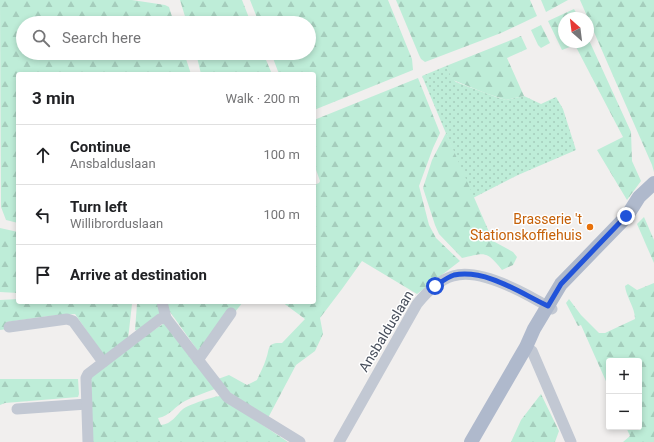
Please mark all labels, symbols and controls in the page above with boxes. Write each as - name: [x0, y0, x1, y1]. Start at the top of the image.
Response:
- north arrow: [558, 12, 594, 48]
- search box: [16, 16, 316, 60]
- icon: search: [30, 27, 52, 49]
- text: Search here: [62, 29, 141, 47]
- text: 3 min: [32, 88, 75, 108]
- text: Walk · 200 m: [225, 91, 300, 106]
- text: Continue: [70, 138, 131, 156]
- icon: ahead: [32, 144, 54, 166]
- text: 100 m: [263, 147, 300, 162]
- text: Ansbalduslaan: [70, 156, 156, 171]
- text: Turn left: [70, 198, 127, 216]
- icon: left: [32, 204, 54, 226]
- text: 100 m: [263, 207, 300, 222]
- route end: [617, 207, 635, 225]
- place label: Brasserie 't Stationskoffiehuis: [470, 211, 582, 243]
- text: Willibrorduslaan: [70, 216, 163, 231]
- marker: Brasserie 't Stationskoffiehuis: [585, 222, 595, 232]
- icon: arrive: [32, 264, 54, 286]
- text: Arrive at destination: [70, 266, 207, 284]
- route start: [426, 277, 444, 295]
- street label: Ansbalduslaan: [355, 287, 417, 375]
- map controls: [606, 358, 642, 430]
- button: +: [606, 358, 642, 394]
- button: −: [606, 394, 642, 430]

